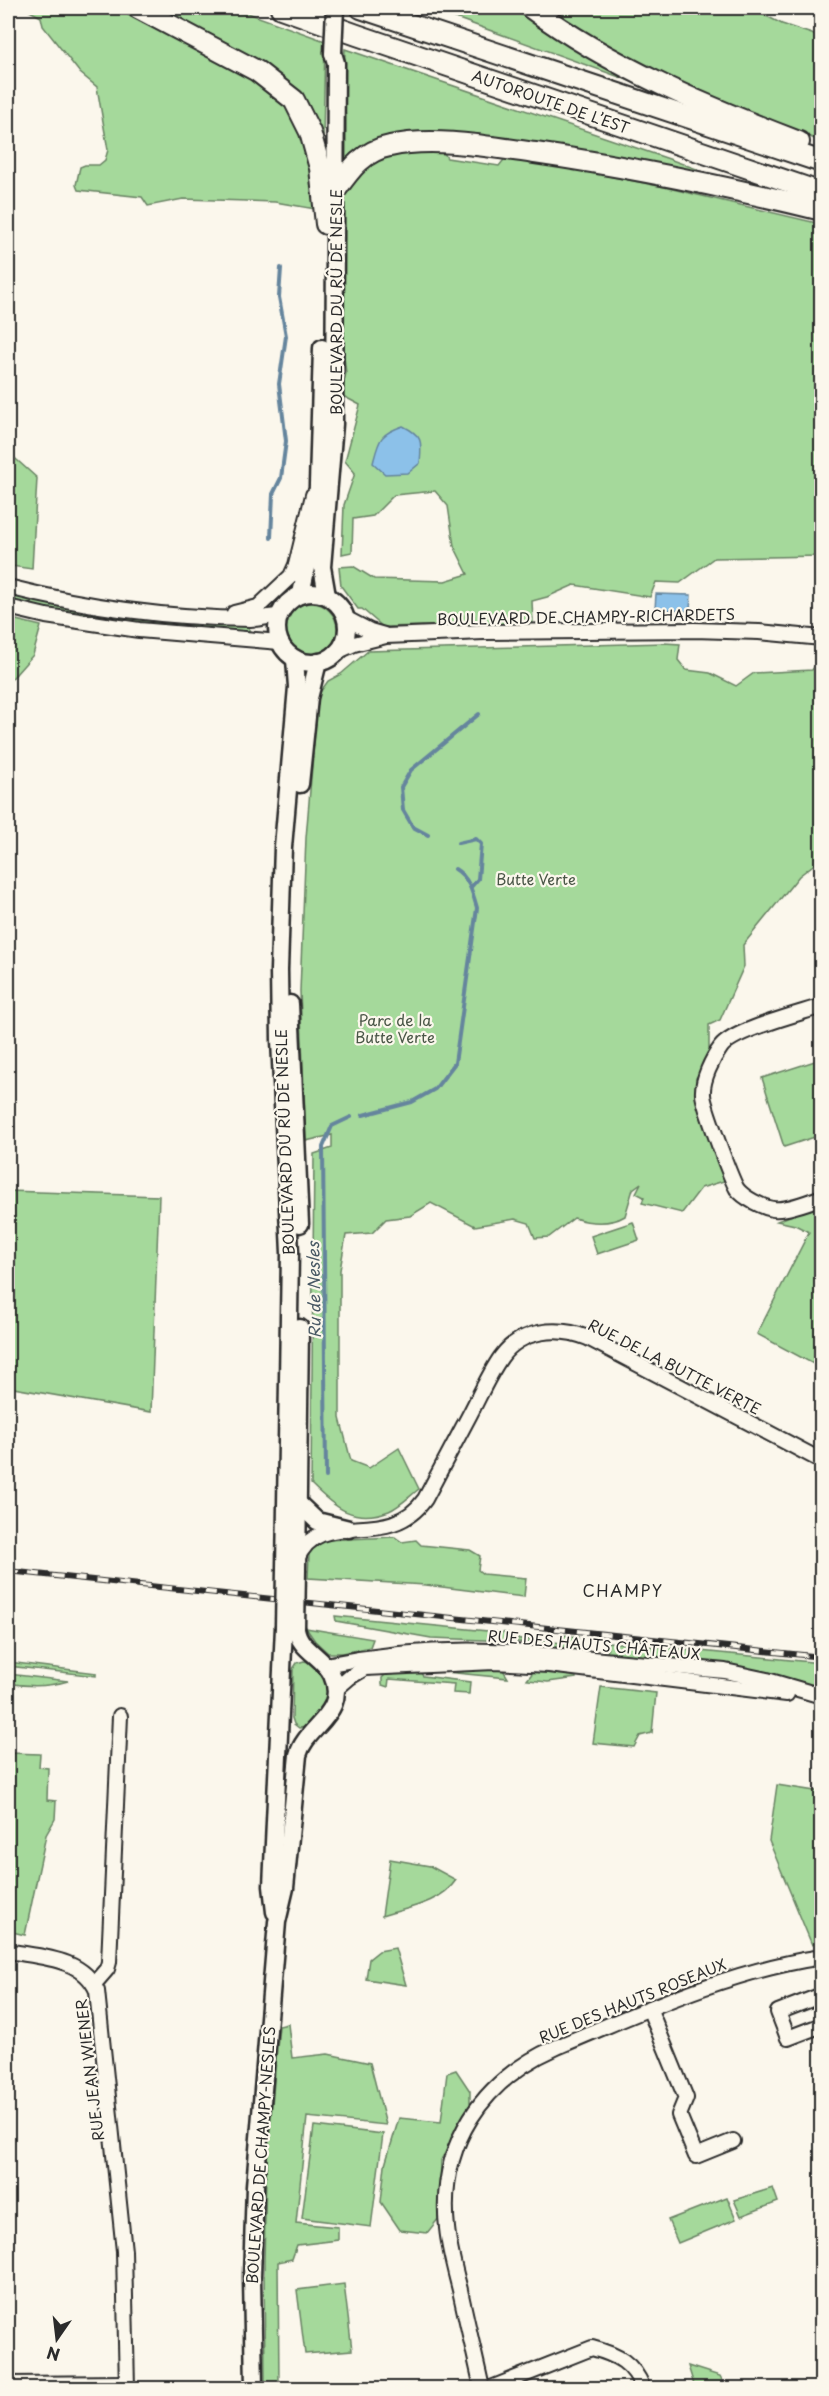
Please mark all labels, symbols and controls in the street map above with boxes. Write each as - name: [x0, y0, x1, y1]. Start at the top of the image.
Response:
- street label: AUTOROUTE DE L’EST: [469, 63, 634, 139]
- street label: BOULEVARD DU RÛ DE NESLE: [324, 189, 347, 415]
- street label: BOULEVARD DE CHAMPY-RICHARDETS: [437, 602, 735, 630]
- park label: Butte Verte: [496, 867, 576, 890]
- park label: Parc de la Butte Verte: [355, 1008, 435, 1048]
- street label: BOULEVARD DU RÛ DE NESLE: [269, 1028, 299, 1256]
- water label: Ru de Nesles: [300, 1240, 326, 1338]
- street label: RUE DE LA BUTTE VERTE: [585, 1312, 765, 1420]
- district label: CHAMPY: [583, 1578, 663, 1602]
- street label: RUE DES HAUTS CHÂTEAUX: [487, 1623, 701, 1665]
- street label: RUE DES HAUTS ROSEAUX: [535, 1952, 729, 2048]
- street label: RUE JEAN WIENER: [69, 1998, 109, 2142]
- street label: BOULEVARD DE CHAMPY-NESLES: [240, 2025, 280, 2285]
- north arrow: [27, 2309, 87, 2369]
- text: N: [44, 2341, 62, 2368]

